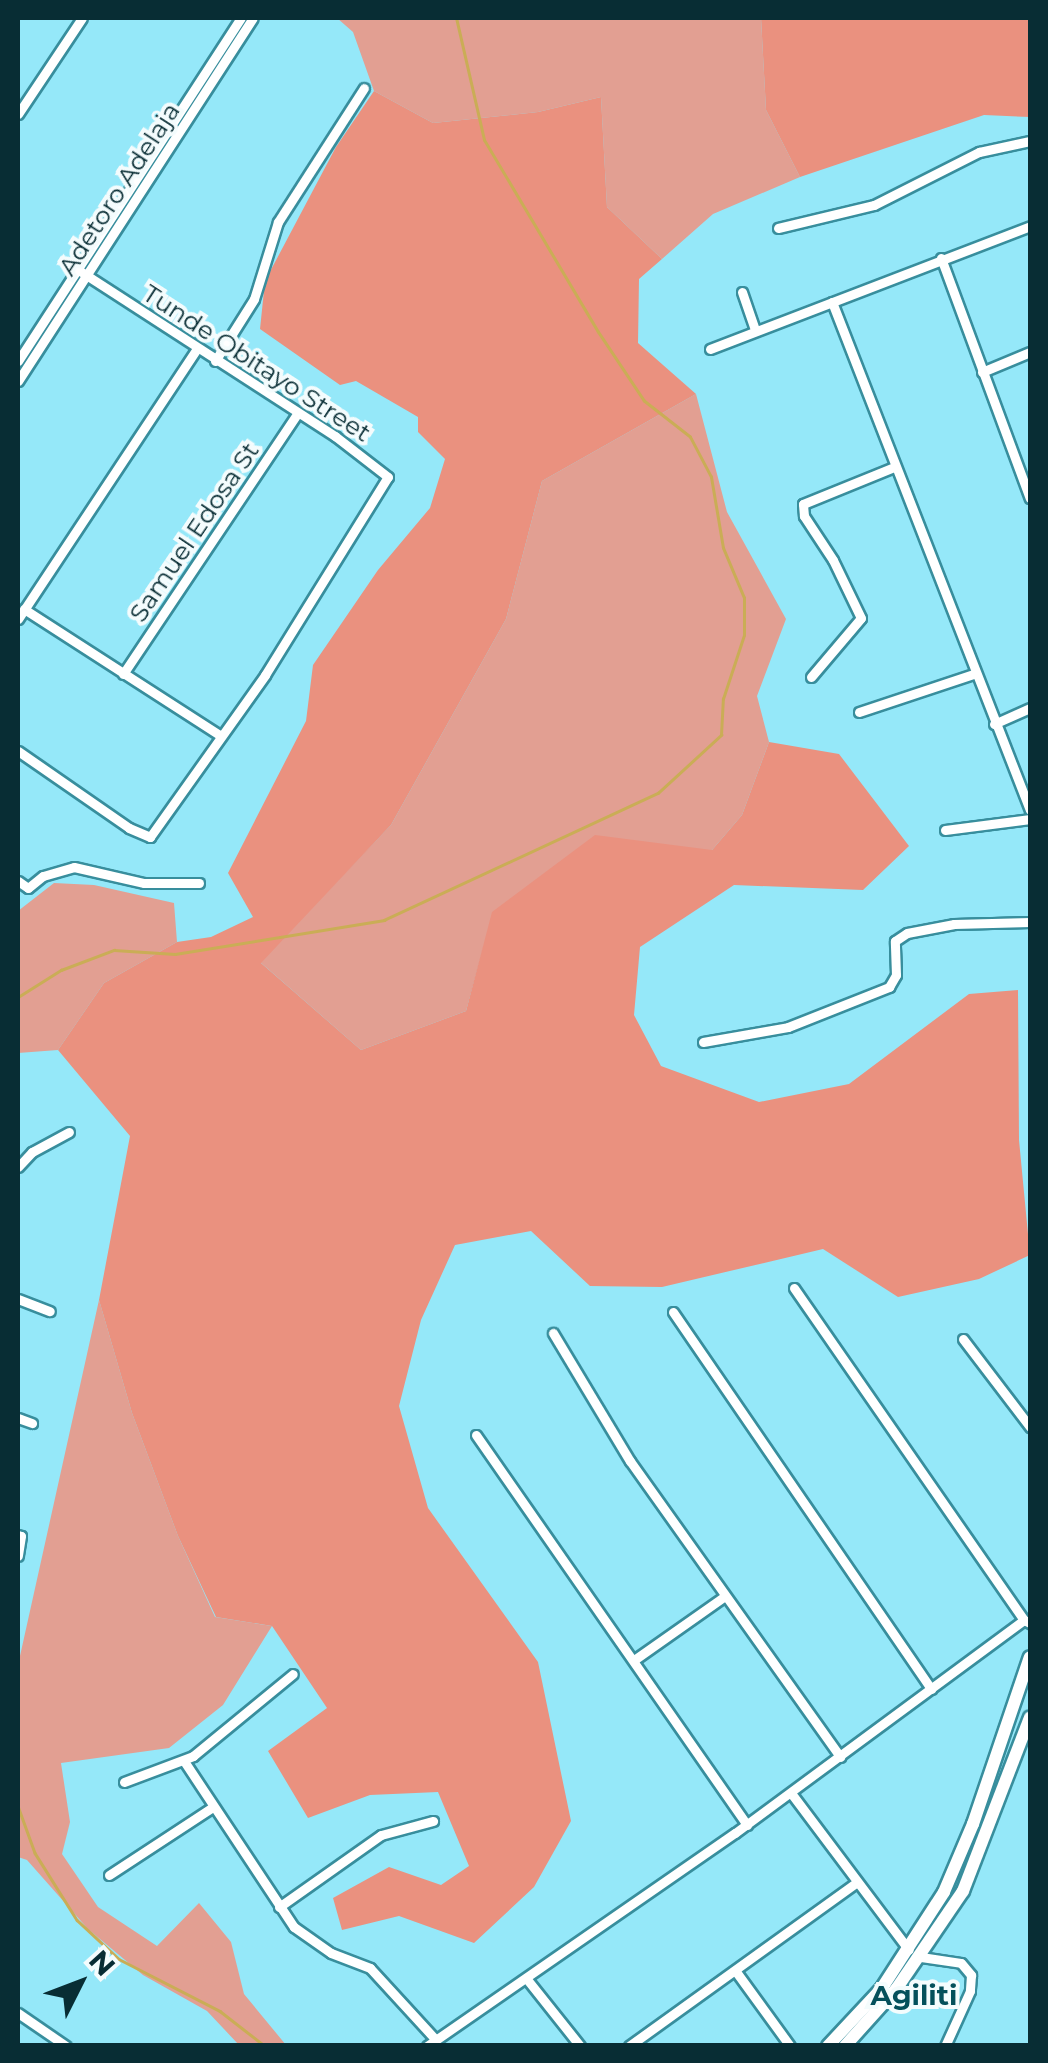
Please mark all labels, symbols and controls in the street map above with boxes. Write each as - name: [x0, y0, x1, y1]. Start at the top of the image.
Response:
- street label: Adetoro Adelaja: [52, 97, 186, 281]
- street label: Tunde Obitayo Street: [137, 278, 377, 448]
- street label: Samuel Edosa St: [123, 437, 265, 627]
- north arrow: [30, 1933, 130, 2033]
- text: N: [82, 1943, 122, 1983]
- district label: Agiliti: [871, 1978, 957, 2012]

